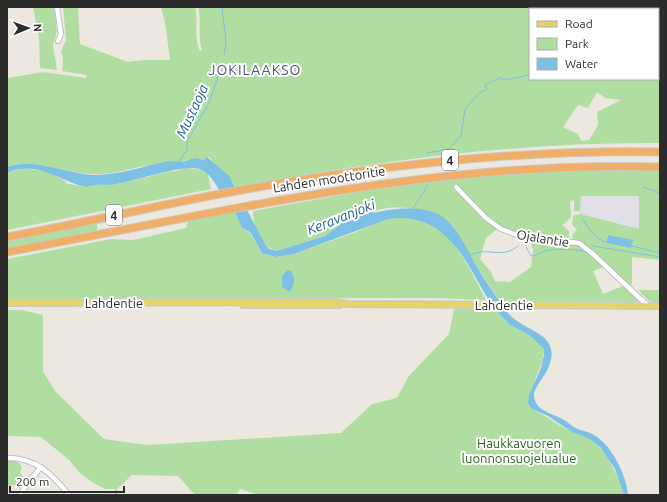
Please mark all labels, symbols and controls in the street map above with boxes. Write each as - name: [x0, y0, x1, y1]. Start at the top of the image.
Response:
- north arrow: [8, 8, 48, 48]
- legend: [529, 8, 659, 80]
- text: Road: [565, 17, 593, 30]
- text: N: [32, 23, 44, 32]
- text: Park: [565, 37, 589, 50]
- text: Water: [565, 57, 598, 70]
- district label: JOKILAAKSO: [209, 62, 301, 78]
- water label: Mustaoja: [173, 81, 211, 140]
- road number: 4: [442, 150, 458, 170]
- street label: Lahden moottoritie: [272, 163, 386, 195]
- water label: Keravanjoki: [305, 196, 378, 238]
- road number: 4: [106, 205, 122, 225]
- street label: Ojalantie: [516, 227, 570, 249]
- street label: Lahdentie: [85, 296, 143, 310]
- street label: Lahdentie: [475, 298, 533, 312]
- park label: Haukkavuoren luonnonsuojelualue: [462, 436, 576, 465]
- scale bar: [10, 468, 124, 494]
- text: 200 m: [16, 475, 49, 488]

